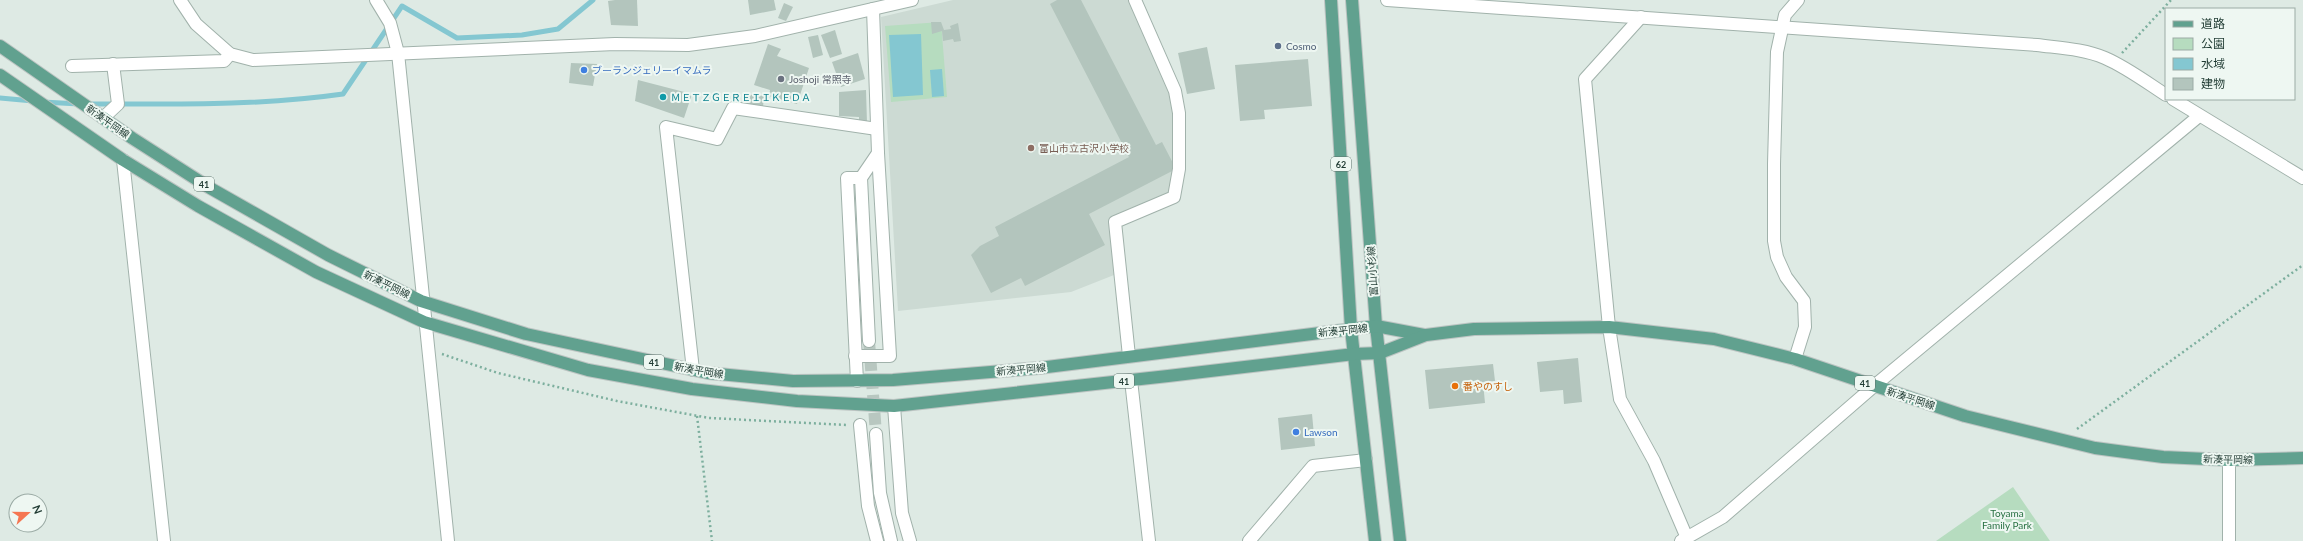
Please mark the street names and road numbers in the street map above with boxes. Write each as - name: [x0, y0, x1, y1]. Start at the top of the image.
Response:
- street label: 新湊平岡線: [84, 102, 132, 140]
- road number: 62: [1331, 157, 1351, 171]
- road number: 41: [194, 177, 214, 191]
- street label: 富山小杉線: [1364, 246, 1380, 296]
- street label: 新湊平岡線: [362, 268, 412, 300]
- street label: 新湊平岡線: [1318, 321, 1368, 339]
- road number: 41: [644, 355, 664, 369]
- street label: 新湊平岡線: [673, 360, 725, 380]
- street label: 新湊平岡線: [996, 361, 1046, 377]
- road number: 41: [1114, 374, 1134, 388]
- road number: 41: [1855, 376, 1875, 390]
- street label: 新湊平岡線: [1885, 385, 1937, 411]
- street label: 新湊平岡線: [2203, 453, 2253, 465]

